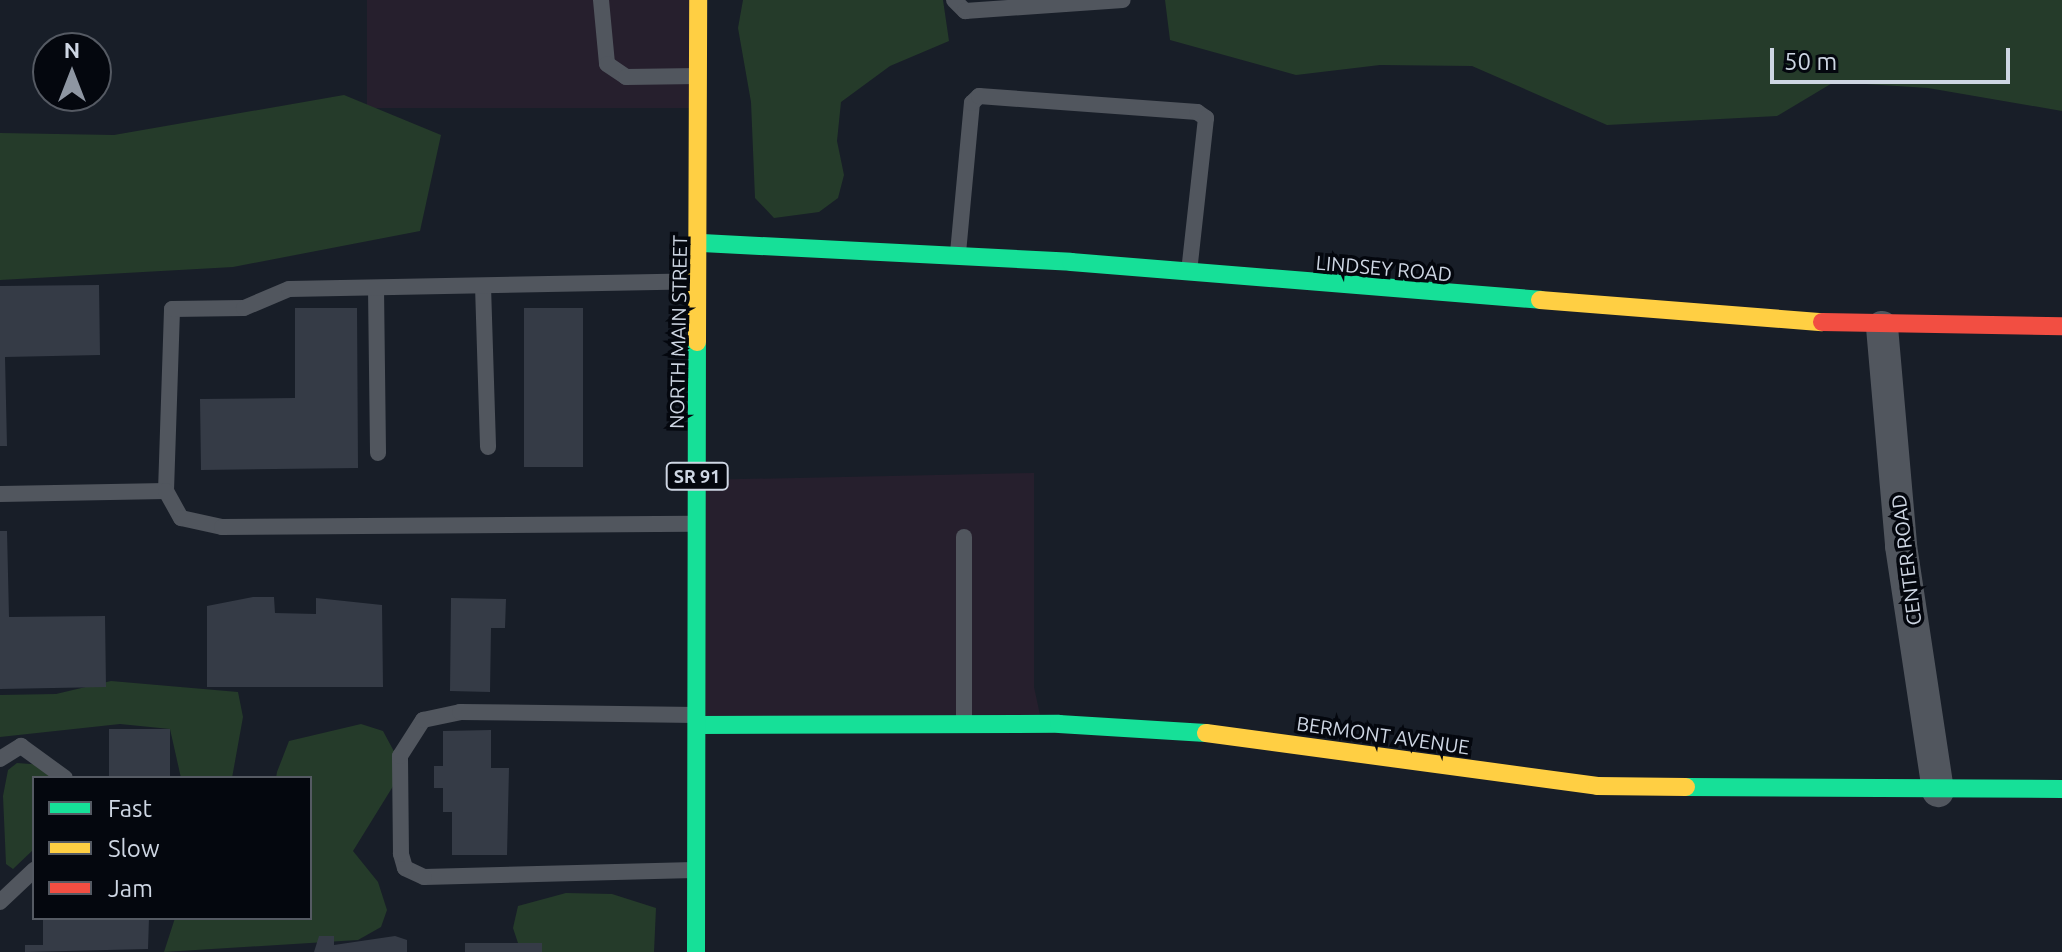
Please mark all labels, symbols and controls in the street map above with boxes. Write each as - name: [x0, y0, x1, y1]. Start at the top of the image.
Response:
- north arrow: [32, 32, 112, 112]
- scale bar: [1774, 32, 2014, 82]
- text: N: [64, 37, 80, 62]
- text: 50 m: [1784, 48, 1837, 75]
- street label: NORTH MAIN STREET: [664, 235, 692, 429]
- street label: LINDSEY ROAD: [1315, 250, 1453, 286]
- road number: SR 91: [665, 462, 729, 490]
- street label: CENTER ROAD: [1886, 493, 1926, 627]
- street label: BERMONT AVENUE: [1295, 711, 1471, 759]
- legend: [32, 776, 312, 920]
- text: Fast: [108, 795, 152, 822]
- text: Slow: [108, 835, 160, 862]
- text: Jam: [108, 875, 153, 902]

